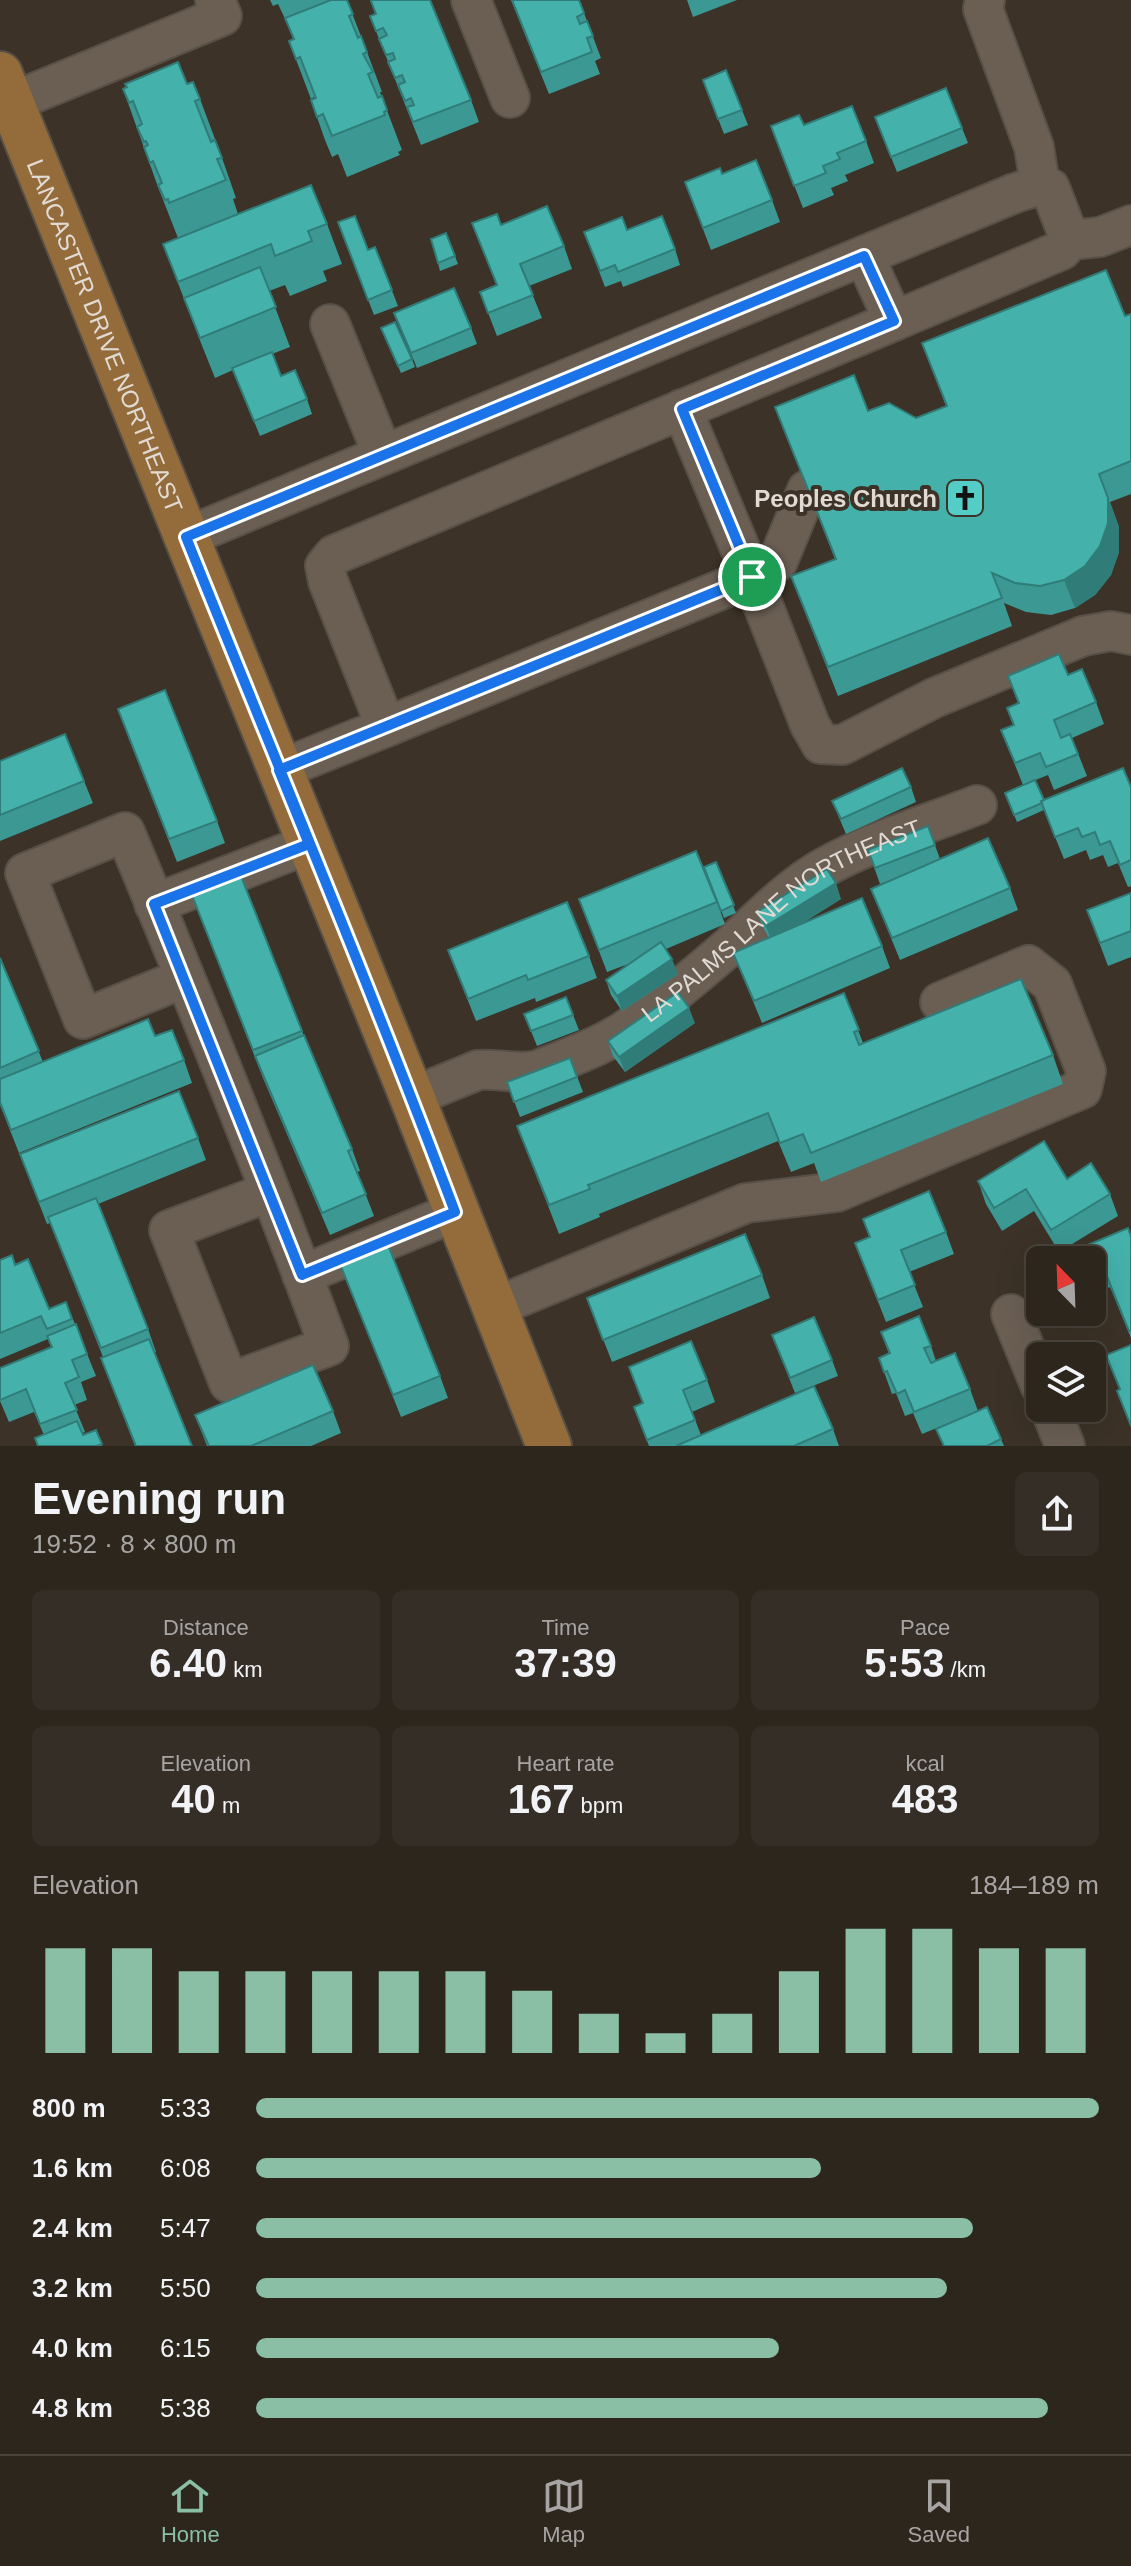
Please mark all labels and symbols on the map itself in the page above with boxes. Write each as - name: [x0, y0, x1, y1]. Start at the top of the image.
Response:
- street label: LANCASTER DRIVE NORTHEAST: [22, 155, 189, 516]
- church icon: Peoples Church: [944, 477, 986, 519]
- place label: Peoples Church: [754, 485, 937, 512]
- pin: [718, 543, 786, 611]
- street label: LA PALMS LANE NORTHEAST: [636, 813, 925, 1027]
- north arrow: [1026, 1246, 1106, 1326]

